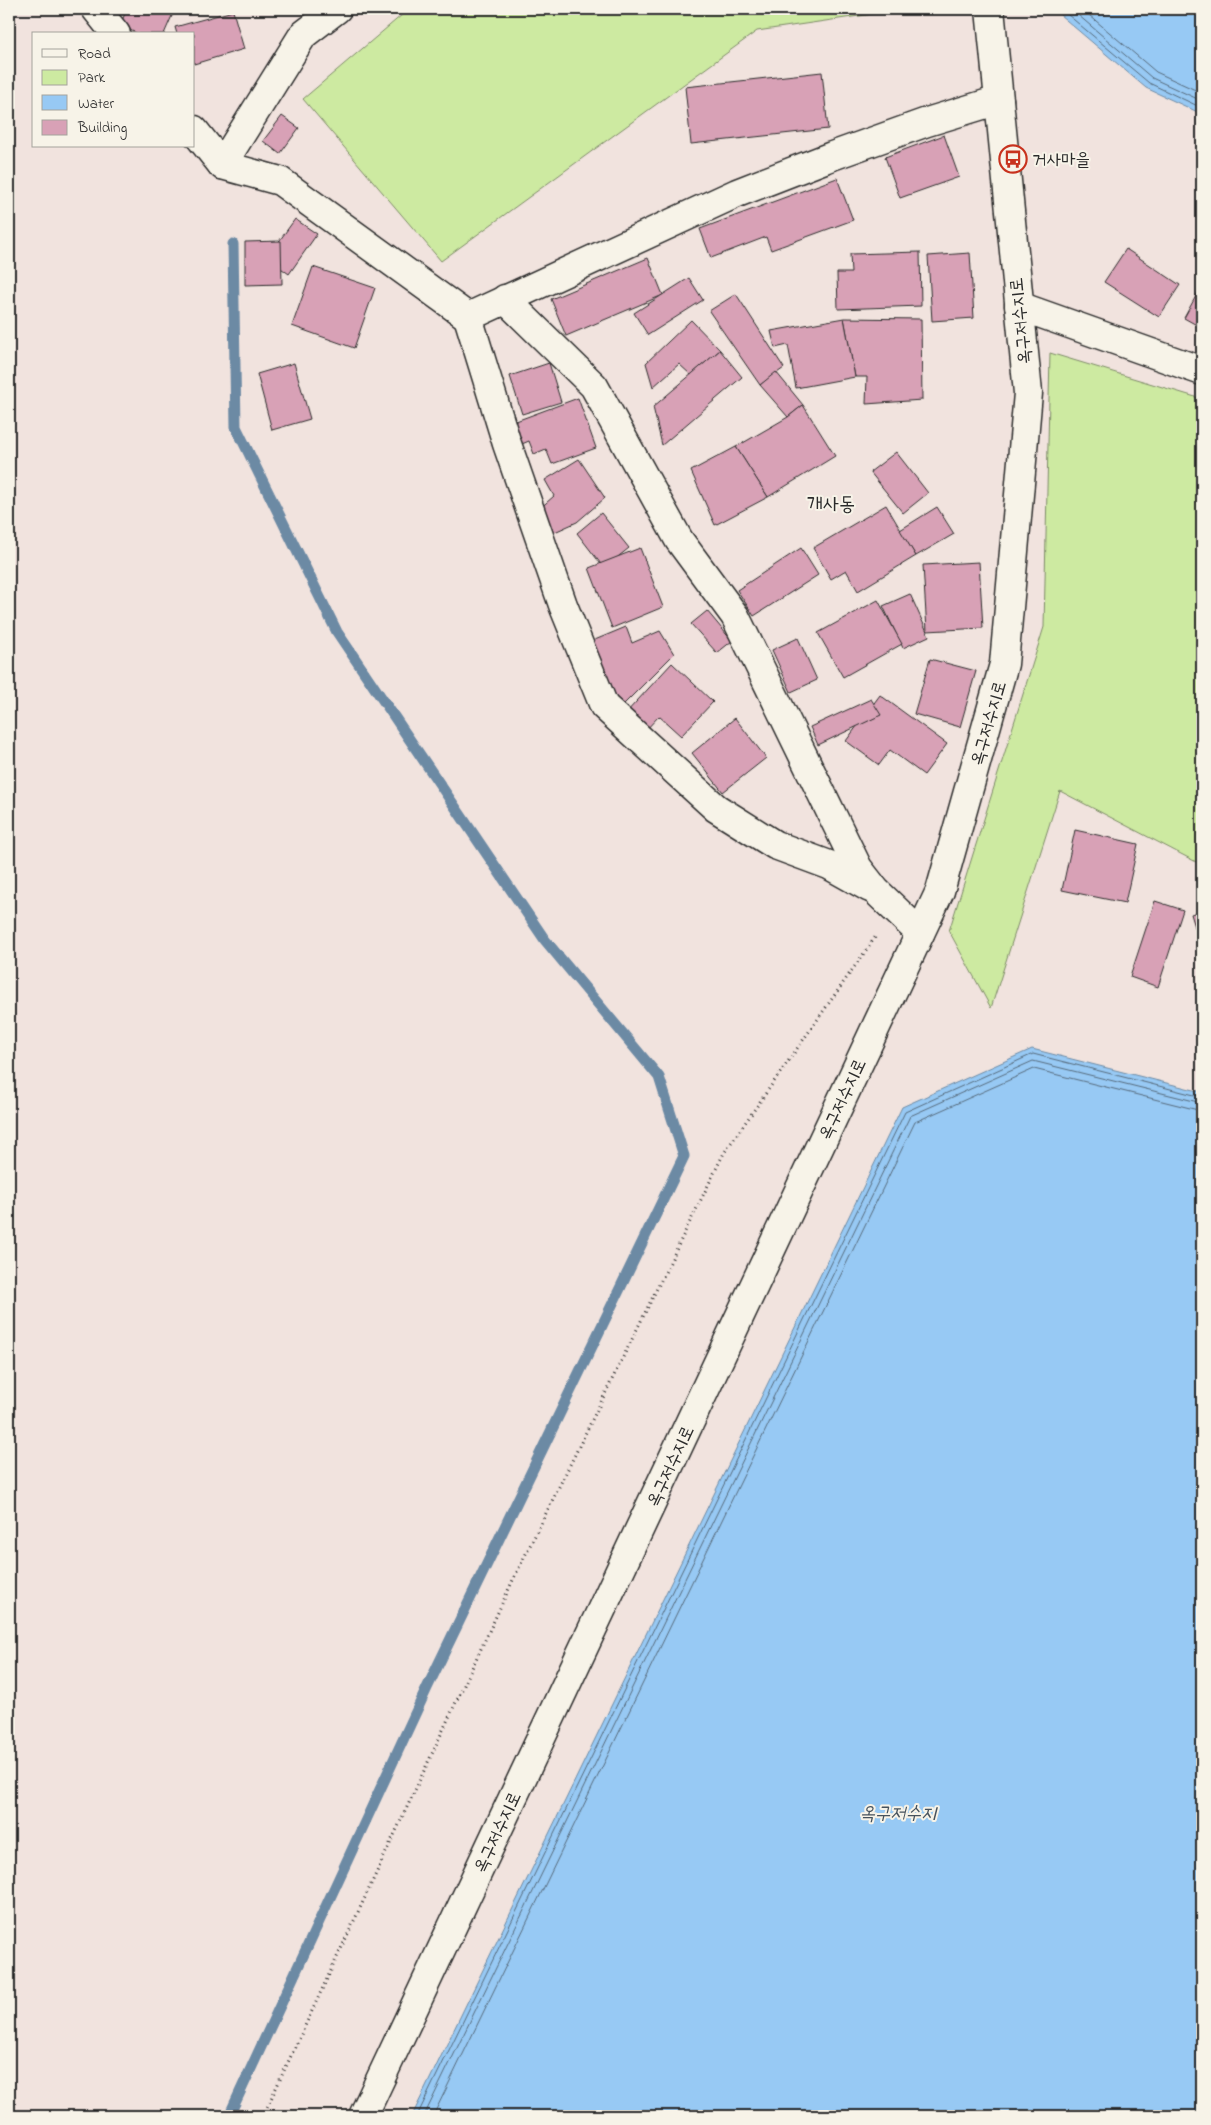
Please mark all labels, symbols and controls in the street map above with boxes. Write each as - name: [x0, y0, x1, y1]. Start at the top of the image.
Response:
- legend: [32, 32, 195, 148]
- text: Road: [78, 43, 111, 65]
- text: Park: [78, 67, 106, 89]
- text: Water: [78, 93, 114, 115]
- text: Building: [77, 117, 127, 140]
- bus stop icon: 거사마을: [998, 144, 1028, 174]
- place label: 거사마을: [1032, 148, 1090, 174]
- street label: 옥구저수지로: [1005, 276, 1039, 365]
- district label: 개사동: [807, 491, 855, 520]
- street label: 옥구저수지로: [965, 678, 1014, 769]
- street label: 옥구저수지로: [814, 1055, 874, 1145]
- street label: 옥구저수지로: [642, 1422, 702, 1512]
- street label: 옥구저수지로: [469, 1788, 529, 1878]
- water label: 옥구저수지: [860, 1801, 938, 1828]

